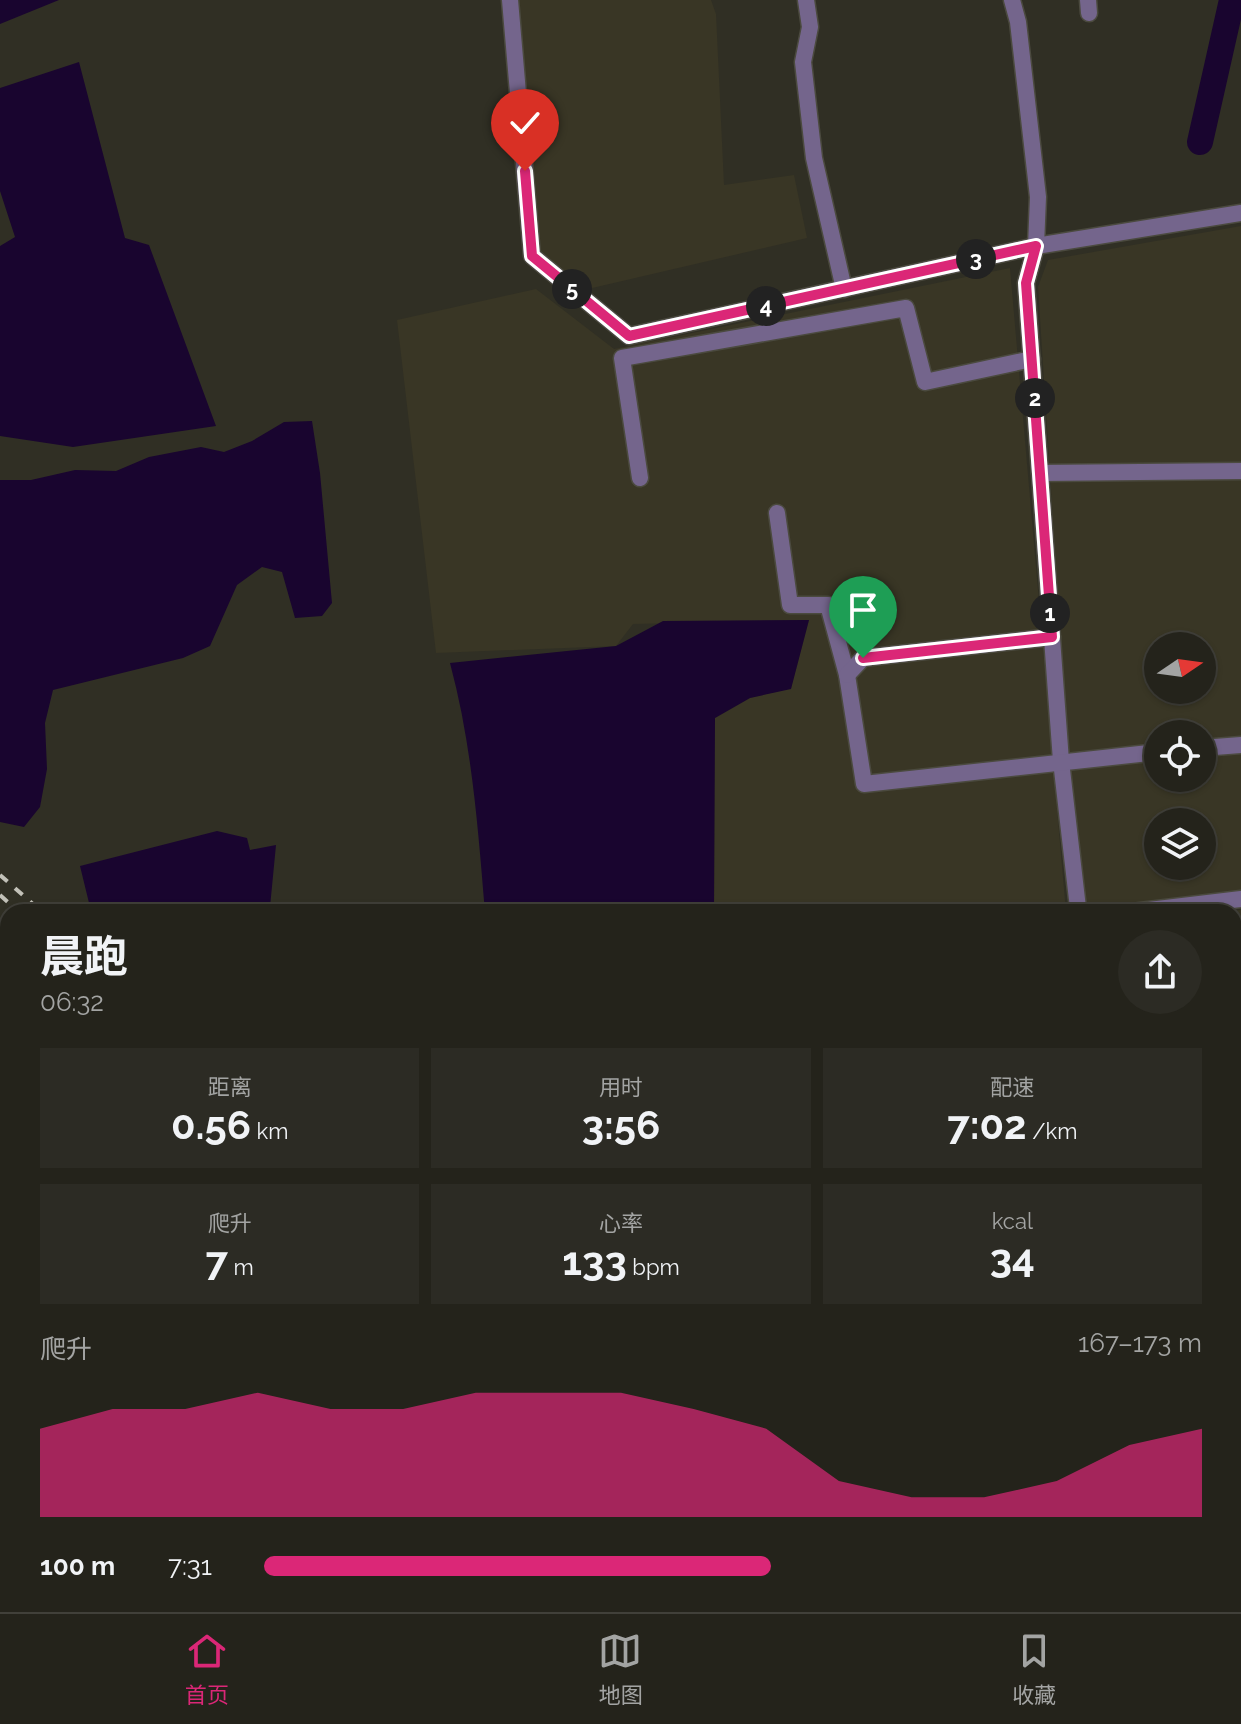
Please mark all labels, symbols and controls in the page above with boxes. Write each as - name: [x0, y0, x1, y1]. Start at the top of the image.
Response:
- pin: [491, 89, 559, 171]
- icon: check: [503, 101, 547, 145]
- pin: 3: [956, 239, 996, 279]
- text: 3: [970, 246, 982, 272]
- pin: 5: [552, 269, 592, 309]
- text: 5: [566, 276, 578, 302]
- pin: 4: [746, 286, 786, 326]
- text: 4: [760, 293, 772, 319]
- pin: 2: [1015, 378, 1055, 418]
- text: 2: [1029, 385, 1041, 411]
- pin: [829, 576, 897, 658]
- icon: arrive: [841, 588, 885, 632]
- pin: 1: [1030, 593, 1070, 633]
- text: 1: [1045, 600, 1055, 626]
- north arrow: [1144, 632, 1216, 704]
- map controls: [1144, 632, 1216, 880]
- button: locate: [1144, 720, 1216, 792]
- button: layers: [1144, 808, 1216, 880]
- button: share: [1118, 930, 1202, 1014]
- text: 晨跑: [40, 931, 128, 982]
- text: 06:32: [40, 987, 104, 1017]
- text: 距离: [208, 1074, 252, 1100]
- text: 用时: [599, 1074, 643, 1100]
- text: 配速: [990, 1074, 1034, 1100]
- text: 0.56: [171, 1101, 251, 1148]
- text: 3:56: [582, 1101, 660, 1148]
- text: 7:02: [947, 1101, 1027, 1148]
- text: km: [251, 1118, 288, 1144]
- text: /km: [1027, 1118, 1077, 1144]
- text: kcal: [992, 1208, 1033, 1234]
- text: 爬升: [208, 1210, 252, 1236]
- text: 心率: [599, 1210, 643, 1236]
- text: 34: [990, 1234, 1035, 1281]
- text: 7: [206, 1237, 228, 1284]
- text: 133: [562, 1237, 627, 1284]
- text: m: [228, 1254, 254, 1280]
- text: bpm: [627, 1254, 680, 1280]
- text: 167–173 m: [1078, 1328, 1202, 1358]
- text: 爬升: [40, 1334, 92, 1364]
- text: 100 m: [40, 1551, 115, 1581]
- text: 7:31: [168, 1551, 212, 1581]
- tab: 首页: [185, 1629, 229, 1709]
- tab: 地图: [598, 1629, 642, 1709]
- tab: 收藏: [1012, 1629, 1056, 1709]

